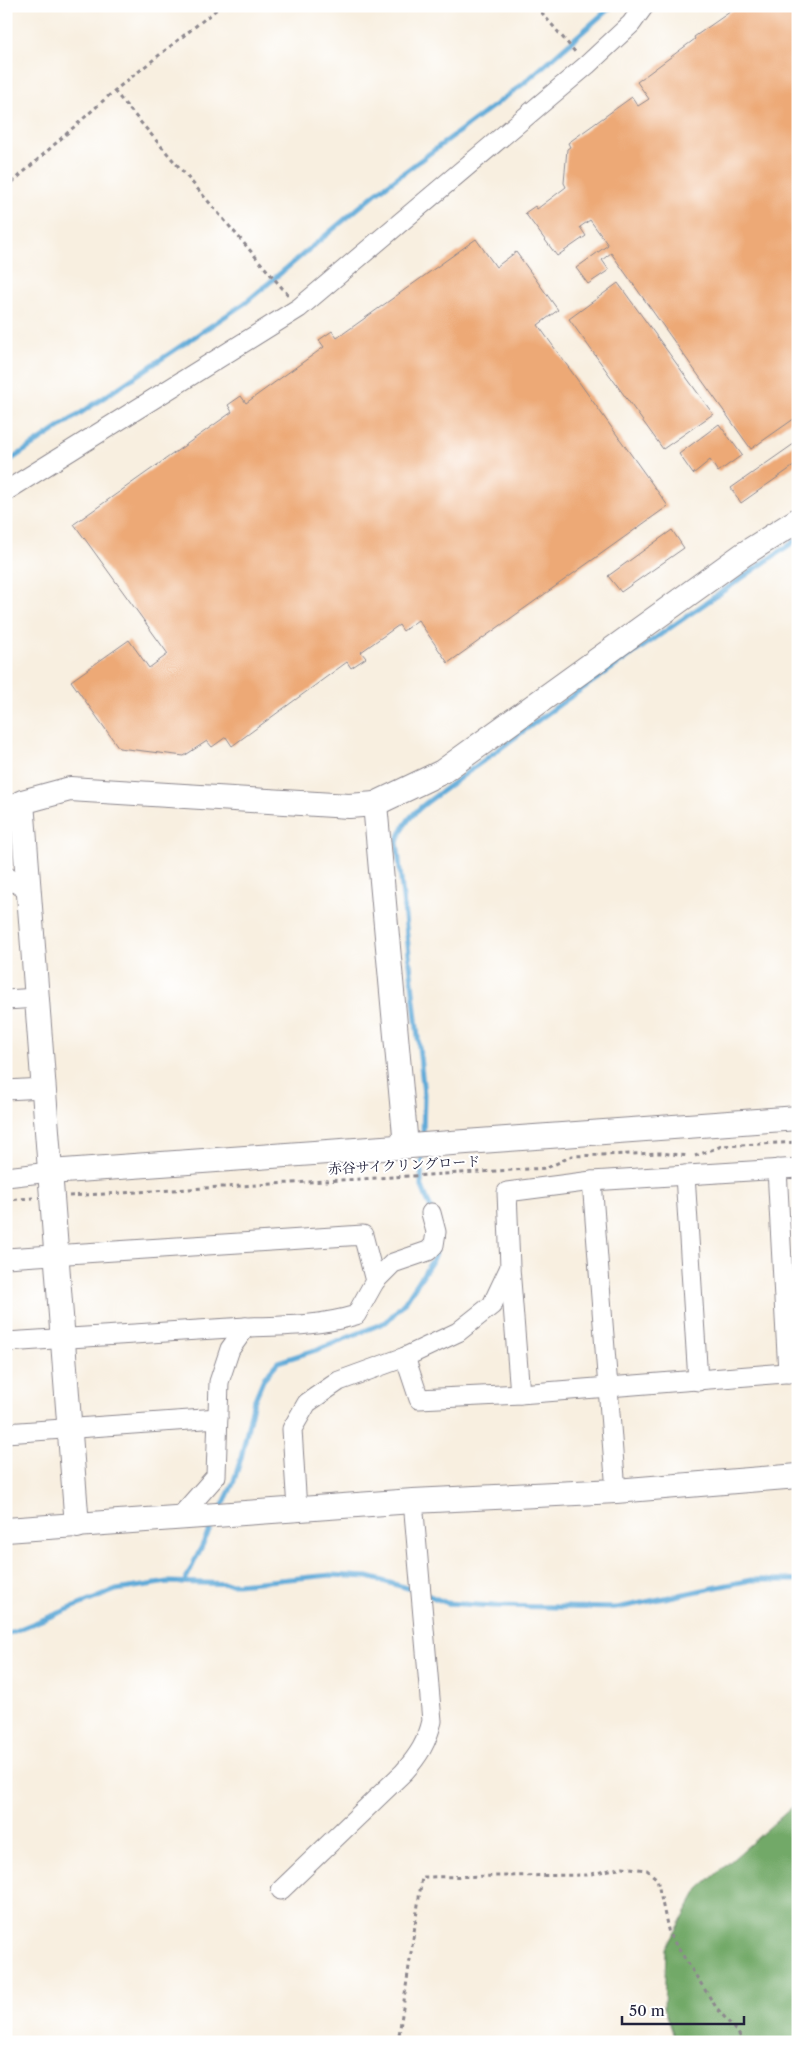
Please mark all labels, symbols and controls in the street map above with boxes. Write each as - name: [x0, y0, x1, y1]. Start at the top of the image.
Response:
- street label: 赤谷サイクリングロード: [327, 1152, 481, 1178]
- scale bar: [622, 1993, 744, 2025]
- text: 50 m: [629, 2001, 665, 2020]

